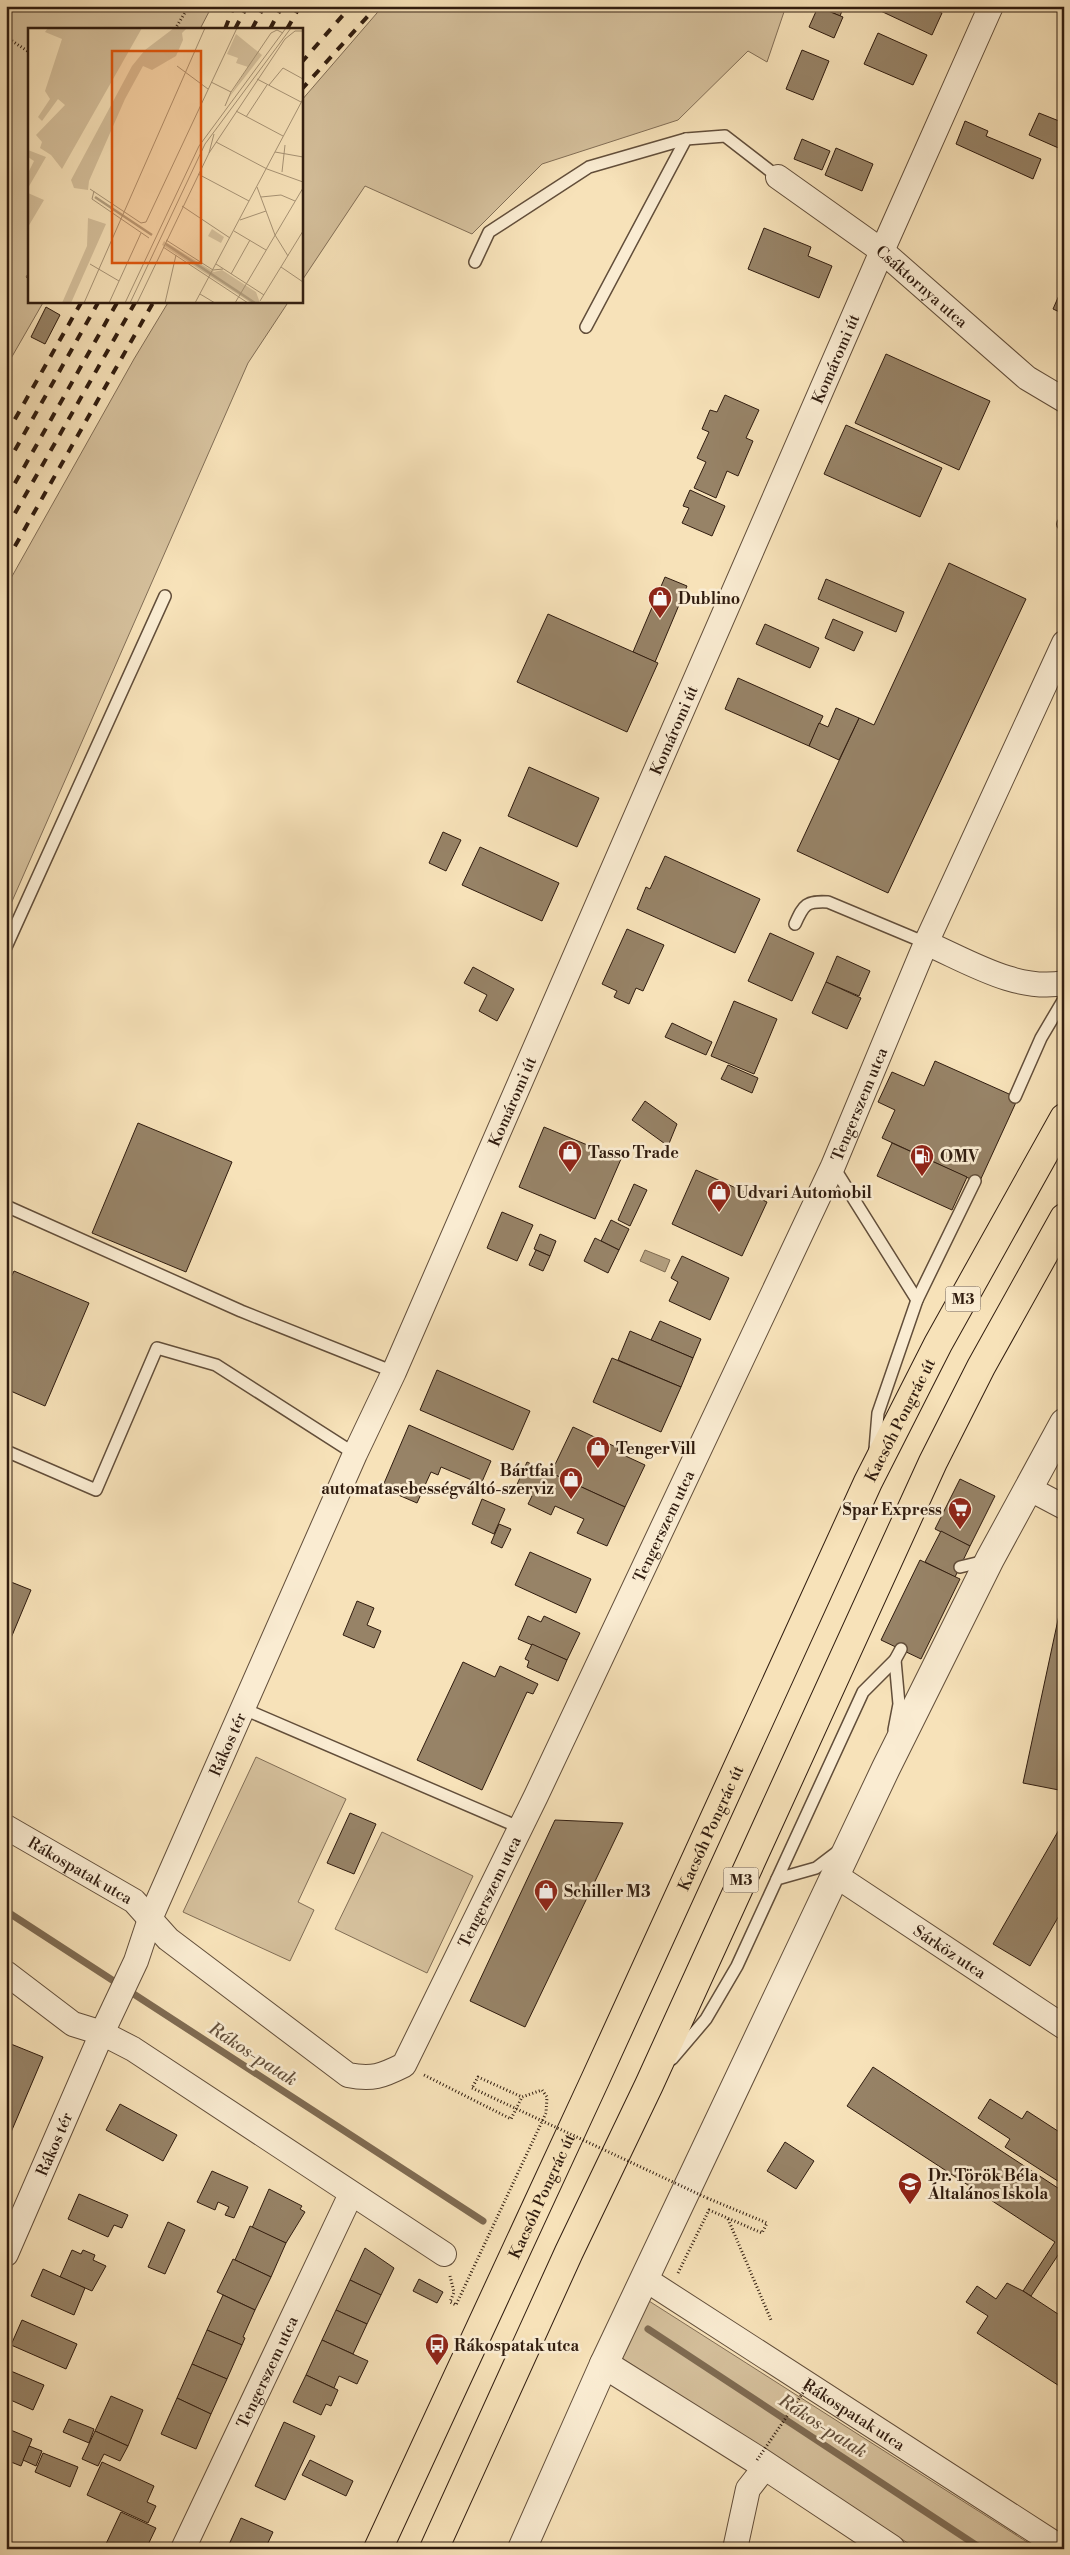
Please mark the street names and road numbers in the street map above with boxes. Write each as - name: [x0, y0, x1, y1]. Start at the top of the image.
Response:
- street label: Csáktornya utca: [871, 241, 972, 333]
- street label: Komáromi út: [808, 311, 864, 407]
- street label: Komáromi út: [646, 682, 703, 778]
- street label: Tengerszem utca: [827, 1044, 893, 1164]
- street label: Komáromi út: [484, 1054, 541, 1150]
- road number: M3: [946, 1286, 980, 1312]
- street label: Kacsóh Pongrác út: [861, 1355, 940, 1485]
- street label: Tengerszem utca: [629, 1466, 700, 1586]
- street label: Rákos tér: [205, 1709, 251, 1779]
- street label: Kacsóh Pongrác út: [674, 1762, 748, 1894]
- street label: Tengerszem utca: [454, 1832, 526, 1951]
- street label: Rákospatak utca: [24, 1833, 137, 1909]
- road number: M3: [724, 1868, 758, 1892]
- street label: Sárköz utca: [909, 1921, 990, 1984]
- street label: Rákos tér: [32, 2109, 77, 2179]
- street label: Kacsóh Pongrác út: [505, 2130, 580, 2262]
- street label: Tengerszem utca: [233, 2312, 303, 2431]
- street label: Rákospatak utca: [799, 2375, 909, 2456]

